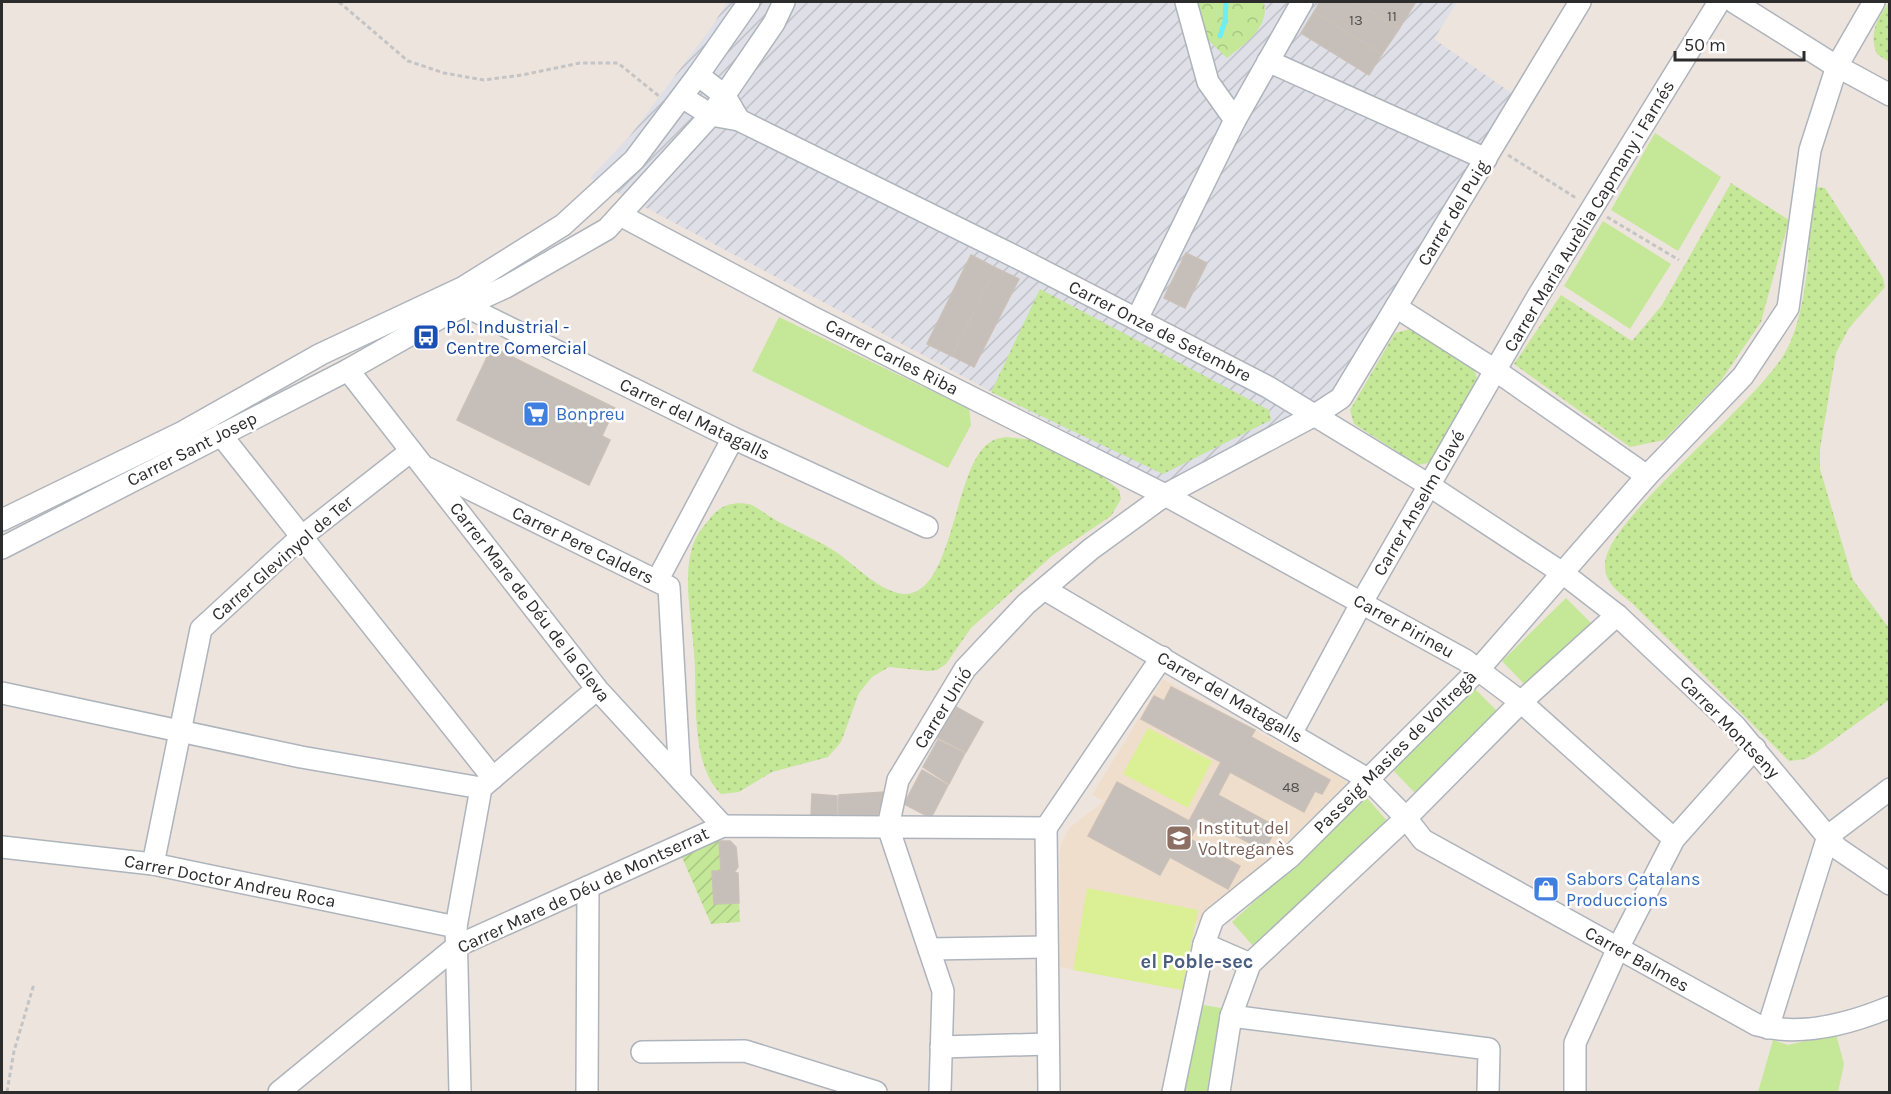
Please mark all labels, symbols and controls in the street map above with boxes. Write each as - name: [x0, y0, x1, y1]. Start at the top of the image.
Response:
- house number: 11: [1387, 7, 1397, 25]
- house number: 13: [1349, 11, 1363, 29]
- scale bar: [1675, 24, 1804, 62]
- text: 50 m: [1684, 34, 1726, 56]
- street label: Carrer Maria Aurèlia Capmany i Farnés: [1499, 76, 1679, 356]
- street label: Carrer del Puig: [1413, 156, 1493, 270]
- street label: Carrer Onze de Setembre: [1065, 275, 1255, 387]
- street label: Carrer Carles Riba: [822, 314, 962, 400]
- place label: Pol. Industrial - Centre Comercial: [446, 316, 587, 359]
- bus stop icon: Pol. Industrial - Centre Comercial: [411, 322, 441, 352]
- street label: Carrer del Matagalls: [616, 373, 774, 465]
- supermarket icon: Bonpreu: [521, 399, 551, 429]
- place label: Bonpreu: [556, 403, 625, 425]
- street label: Carrer Sant Josep: [123, 407, 261, 491]
- street label: Carrer Anselm Clavé: [1368, 426, 1470, 580]
- street label: Carrer Glevinyol de Ter: [207, 490, 358, 625]
- street label: Carrer Mare de Déu de la Gleva: [445, 498, 615, 706]
- street label: Carrer Pere Calders: [508, 501, 658, 589]
- street label: Carrer Pirineu: [1350, 589, 1458, 663]
- street label: Carrer del Matagalls: [1153, 646, 1307, 748]
- street label: Carrer Unió: [909, 663, 977, 753]
- street label: Passeig Masies de Voltregà: [1309, 666, 1481, 838]
- street label: Carrer Montseny: [1675, 671, 1785, 784]
- house number: 48: [1282, 778, 1300, 796]
- place label: Institut del Voltreganès: [1198, 817, 1295, 860]
- street label: Carrer Mare de Déu de Montserrat: [454, 822, 712, 958]
- school or university icon: Institut del Voltreganès: [1164, 823, 1194, 853]
- street label: Carrer Doctor Andreu Roca: [122, 850, 338, 912]
- place label: Sabors Catalans Produccions: [1566, 868, 1700, 911]
- shop icon: Sabors Catalans Produccions: [1531, 874, 1561, 904]
- street label: Carrer Balmes: [1581, 921, 1693, 997]
- district label: el Poble-sec: [1141, 950, 1253, 973]

